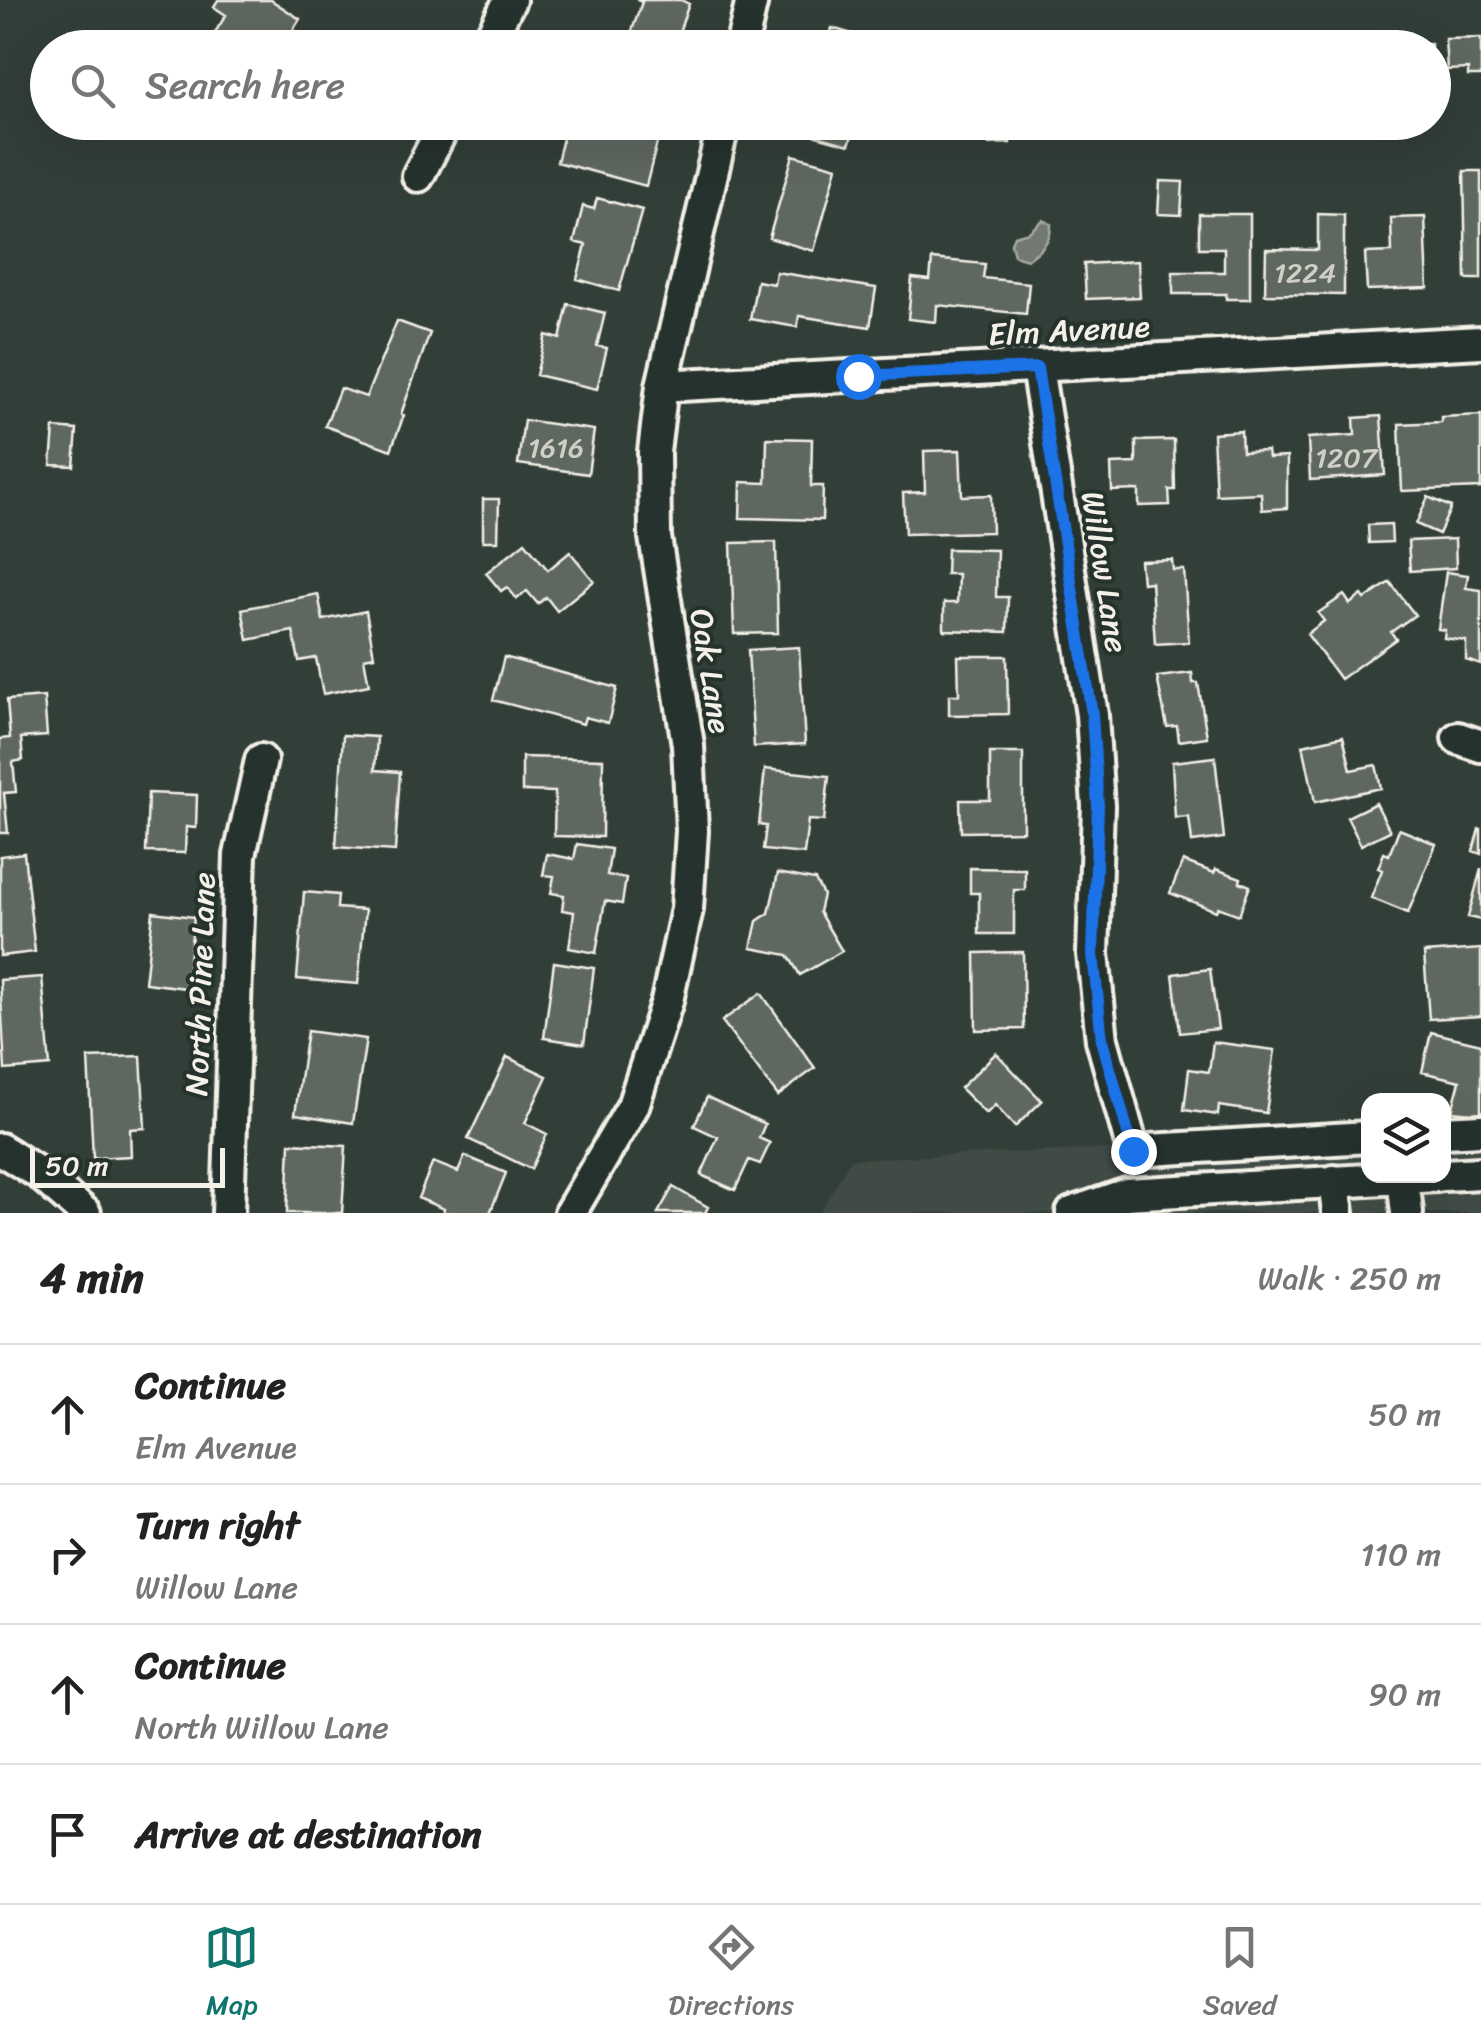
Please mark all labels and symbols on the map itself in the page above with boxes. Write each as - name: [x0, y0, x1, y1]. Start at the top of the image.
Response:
- house number: 1224: [1274, 248, 1336, 297]
- street label: Elm Avenue: [987, 298, 1151, 363]
- route start: [836, 354, 882, 400]
- house number: 1616: [528, 423, 584, 472]
- house number: 1207: [1315, 433, 1379, 482]
- street label: Willow Lane: [1064, 487, 1145, 657]
- street label: Oak Lane: [673, 605, 748, 738]
- street label: North Pine Lane: [168, 871, 233, 1097]
- route end: [1111, 1129, 1157, 1175]
- scale bar: [30, 1143, 225, 1188]

